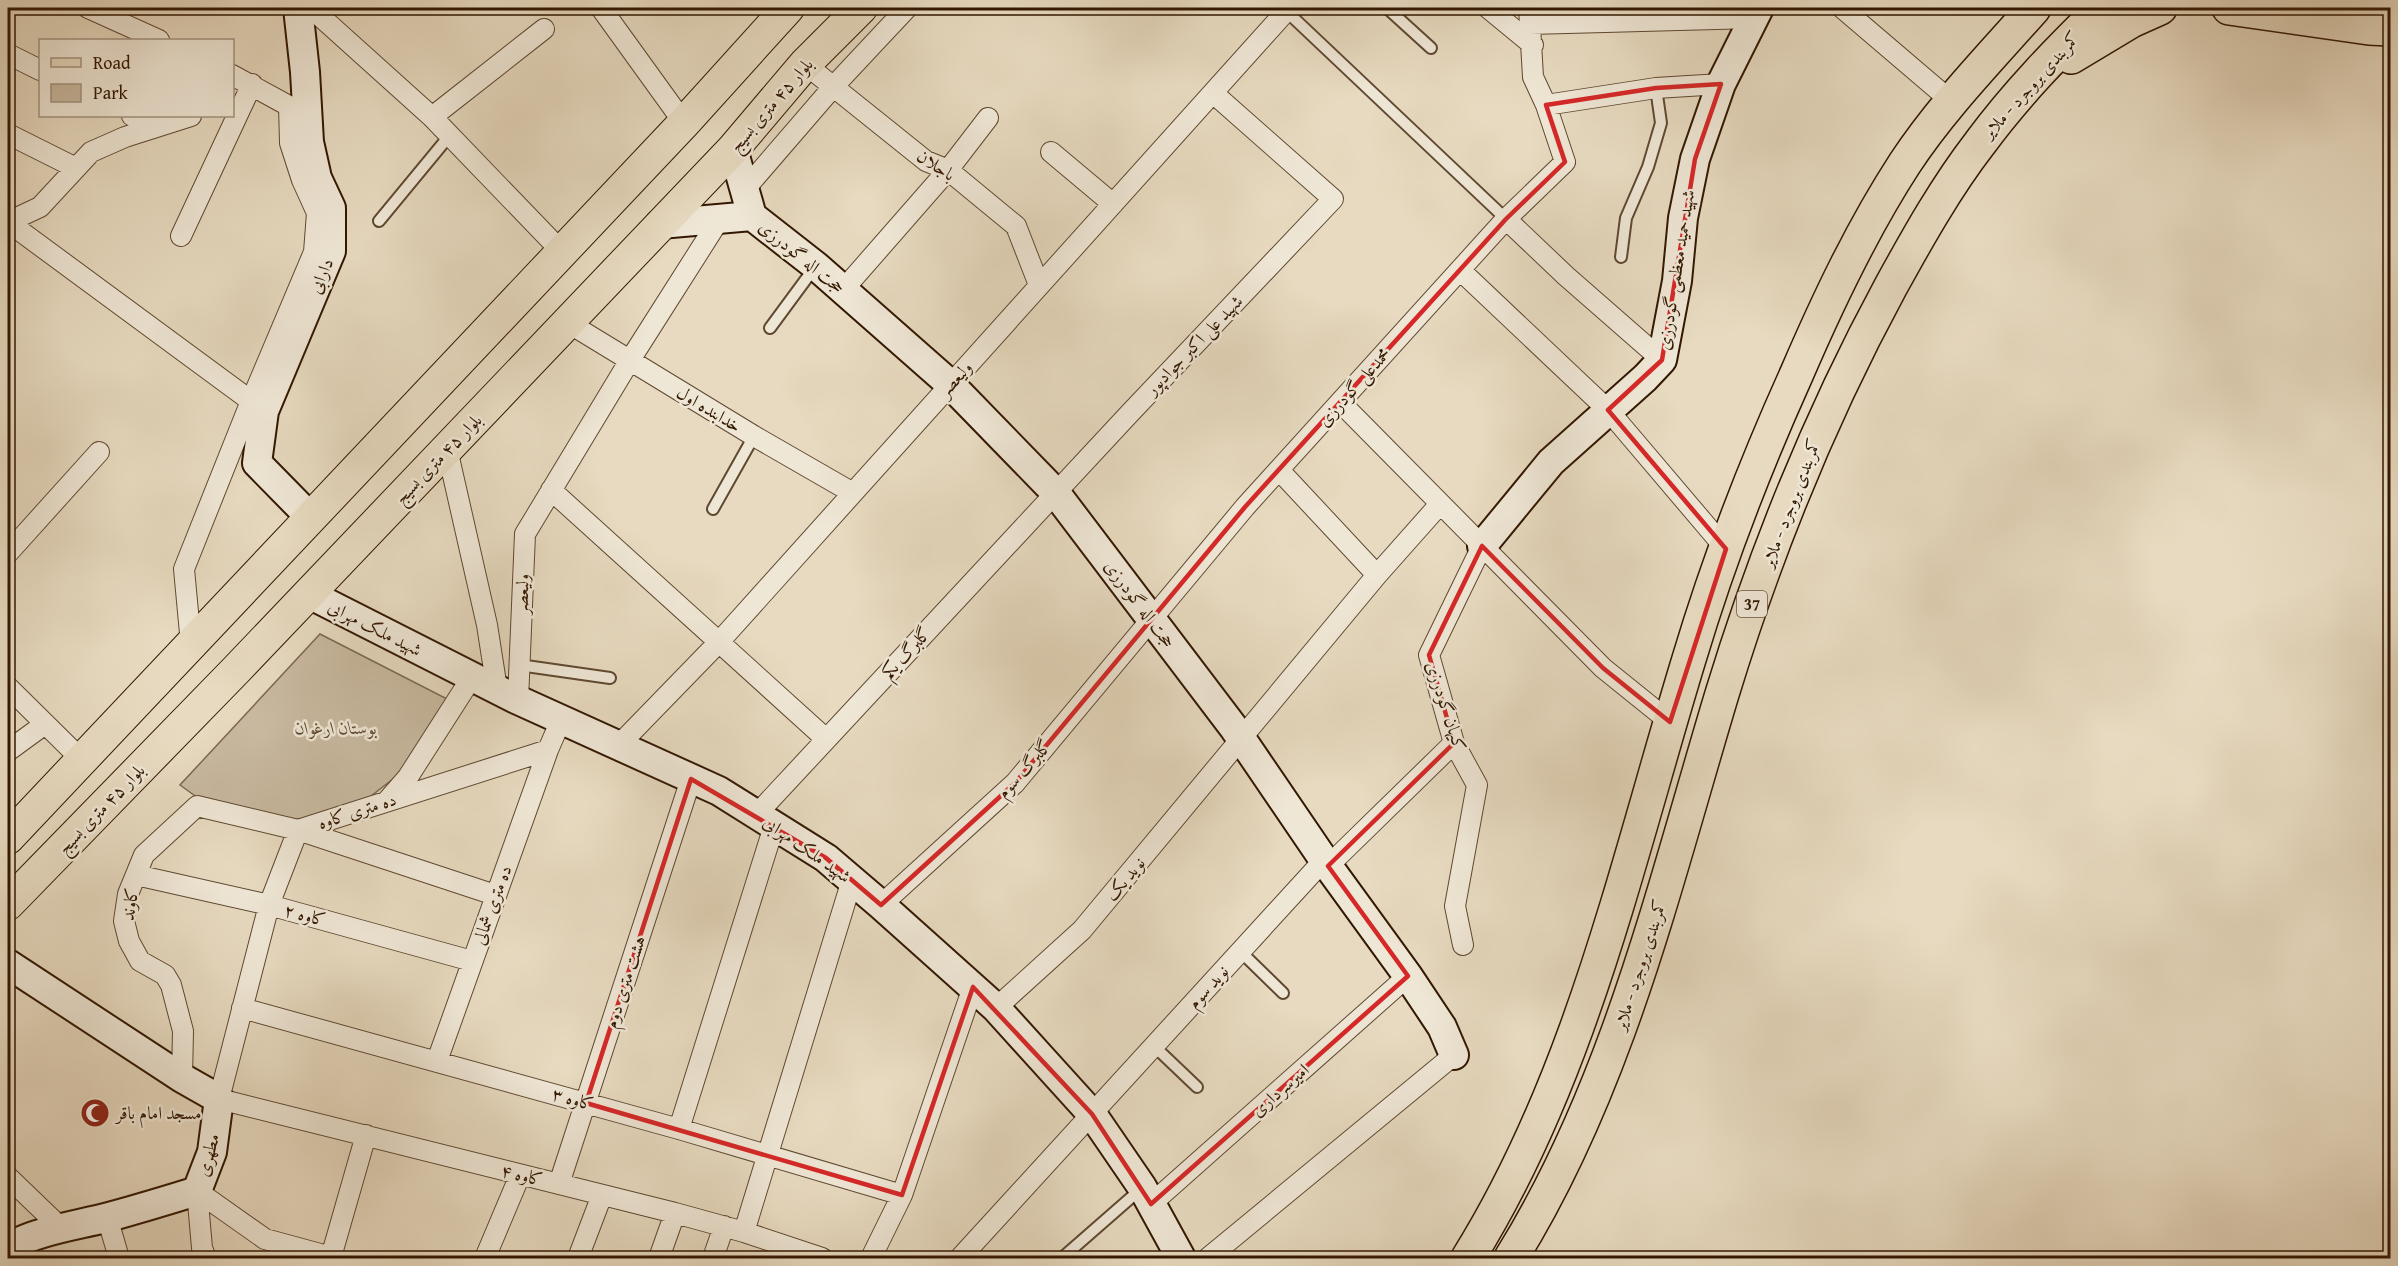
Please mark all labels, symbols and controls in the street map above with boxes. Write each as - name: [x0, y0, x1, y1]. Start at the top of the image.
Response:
- street label: کمربندی بروجرد - ملایر: [1974, 25, 2086, 146]
- legend: [39, 39, 234, 117]
- text: Road: [93, 49, 131, 76]
- street label: بلوار ۴۵ متری بسیج: [722, 52, 821, 160]
- text: Park: [93, 79, 129, 106]
- street label: باجلان: [912, 142, 961, 187]
- street label: شهید حمید معظمی گودرزی: [1650, 188, 1702, 352]
- street label: حجت اله گودرزی: [753, 213, 851, 300]
- street label: دارابی: [301, 254, 340, 298]
- street label: شهید علی اکبر جوادپور: [1137, 288, 1249, 402]
- street label: محمدعلی گودرزی: [1311, 341, 1397, 432]
- street label: ولیعصر: [930, 355, 978, 404]
- street label: خدابنده اول: [672, 379, 747, 439]
- street label: بلوار ۴۵ متری بسیج: [387, 407, 490, 512]
- street label: کمربندی بروجرد - ملایر: [1753, 434, 1828, 573]
- street label: حجت اله گودرزی: [1098, 554, 1183, 654]
- street label: ولیعصر: [507, 573, 536, 617]
- road number: 37: [1737, 591, 1767, 617]
- street label: شهید ملک مهرابی: [324, 592, 427, 663]
- street label: گلبرگ یکم: [874, 621, 940, 688]
- street label: کیهان گودرزی: [1419, 658, 1474, 754]
- park label: بوستان ارغوان: [295, 714, 378, 741]
- street label: گلبرگ سوم: [990, 733, 1060, 806]
- street label: بلوار ۴۵ متری بسیج: [50, 757, 153, 862]
- street label: ده متری کاوه: [314, 785, 400, 836]
- street label: شهید ملک مهرابی: [758, 808, 857, 889]
- street label: نوید یک: [1098, 851, 1151, 907]
- street label: ده متری شمالی: [465, 861, 518, 948]
- street label: کاوند: [114, 886, 145, 922]
- street label: کاوه ۲: [281, 896, 329, 933]
- street label: کمربندی بروجرد - ملایر: [1605, 896, 1673, 1036]
- street label: هشت متری دوم: [597, 932, 655, 1033]
- street label: نوید سوم: [1180, 959, 1237, 1017]
- street label: امیرسرداری: [1244, 1056, 1315, 1123]
- street label: کاوه ۳: [549, 1080, 597, 1117]
- mosque icon: مسجد امام باقر: [79, 1097, 111, 1129]
- place label: مسجد امام باقر: [114, 1099, 201, 1129]
- street label: مطهری: [189, 1130, 226, 1180]
- street label: کاوه ۴: [498, 1156, 546, 1193]

